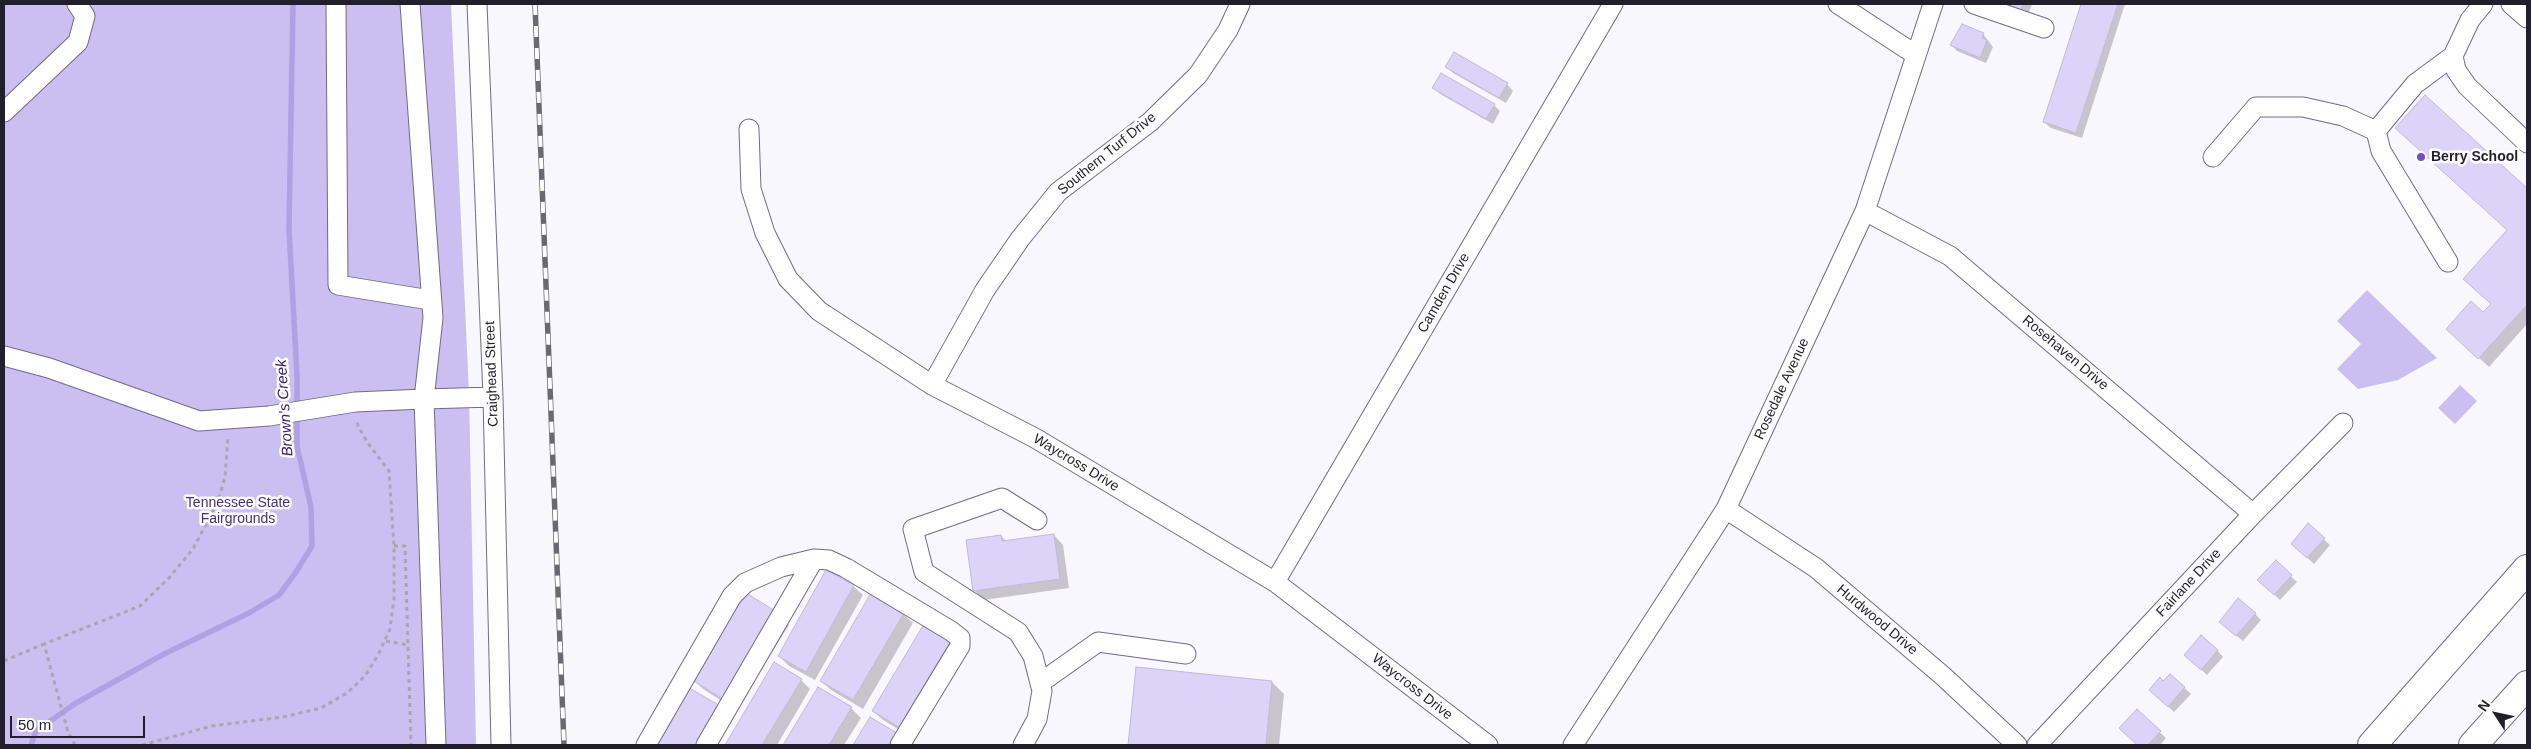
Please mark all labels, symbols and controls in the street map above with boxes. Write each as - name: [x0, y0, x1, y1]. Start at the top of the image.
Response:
- street label: Southern Turf Drive: [1054, 109, 1160, 199]
- place label: Berry School: [2431, 149, 2518, 165]
- marker: Berry School: [2415, 151, 2427, 163]
- street label: Camden Drive: [1414, 250, 1474, 336]
- street label: Rosehaven Drive: [2018, 312, 2112, 394]
- street label: Craighead Street: [482, 321, 502, 427]
- street label: Rosedale Avenue: [1751, 335, 1813, 443]
- water label: Brown's Creek: [273, 359, 297, 457]
- street label: Waycross Drive: [1030, 431, 1122, 495]
- park label: Tennessee State Fairgrounds: [186, 495, 290, 528]
- street label: Fairlane Drive: [2153, 545, 2225, 621]
- street label: Hurdwood Drive: [1833, 581, 1921, 659]
- street label: Waycross Drive: [1368, 650, 1456, 724]
- north arrow: [2471, 689, 2521, 739]
- text: N: [2474, 697, 2493, 714]
- scale bar: [12, 706, 148, 738]
- text: 50 m: [18, 716, 51, 733]

